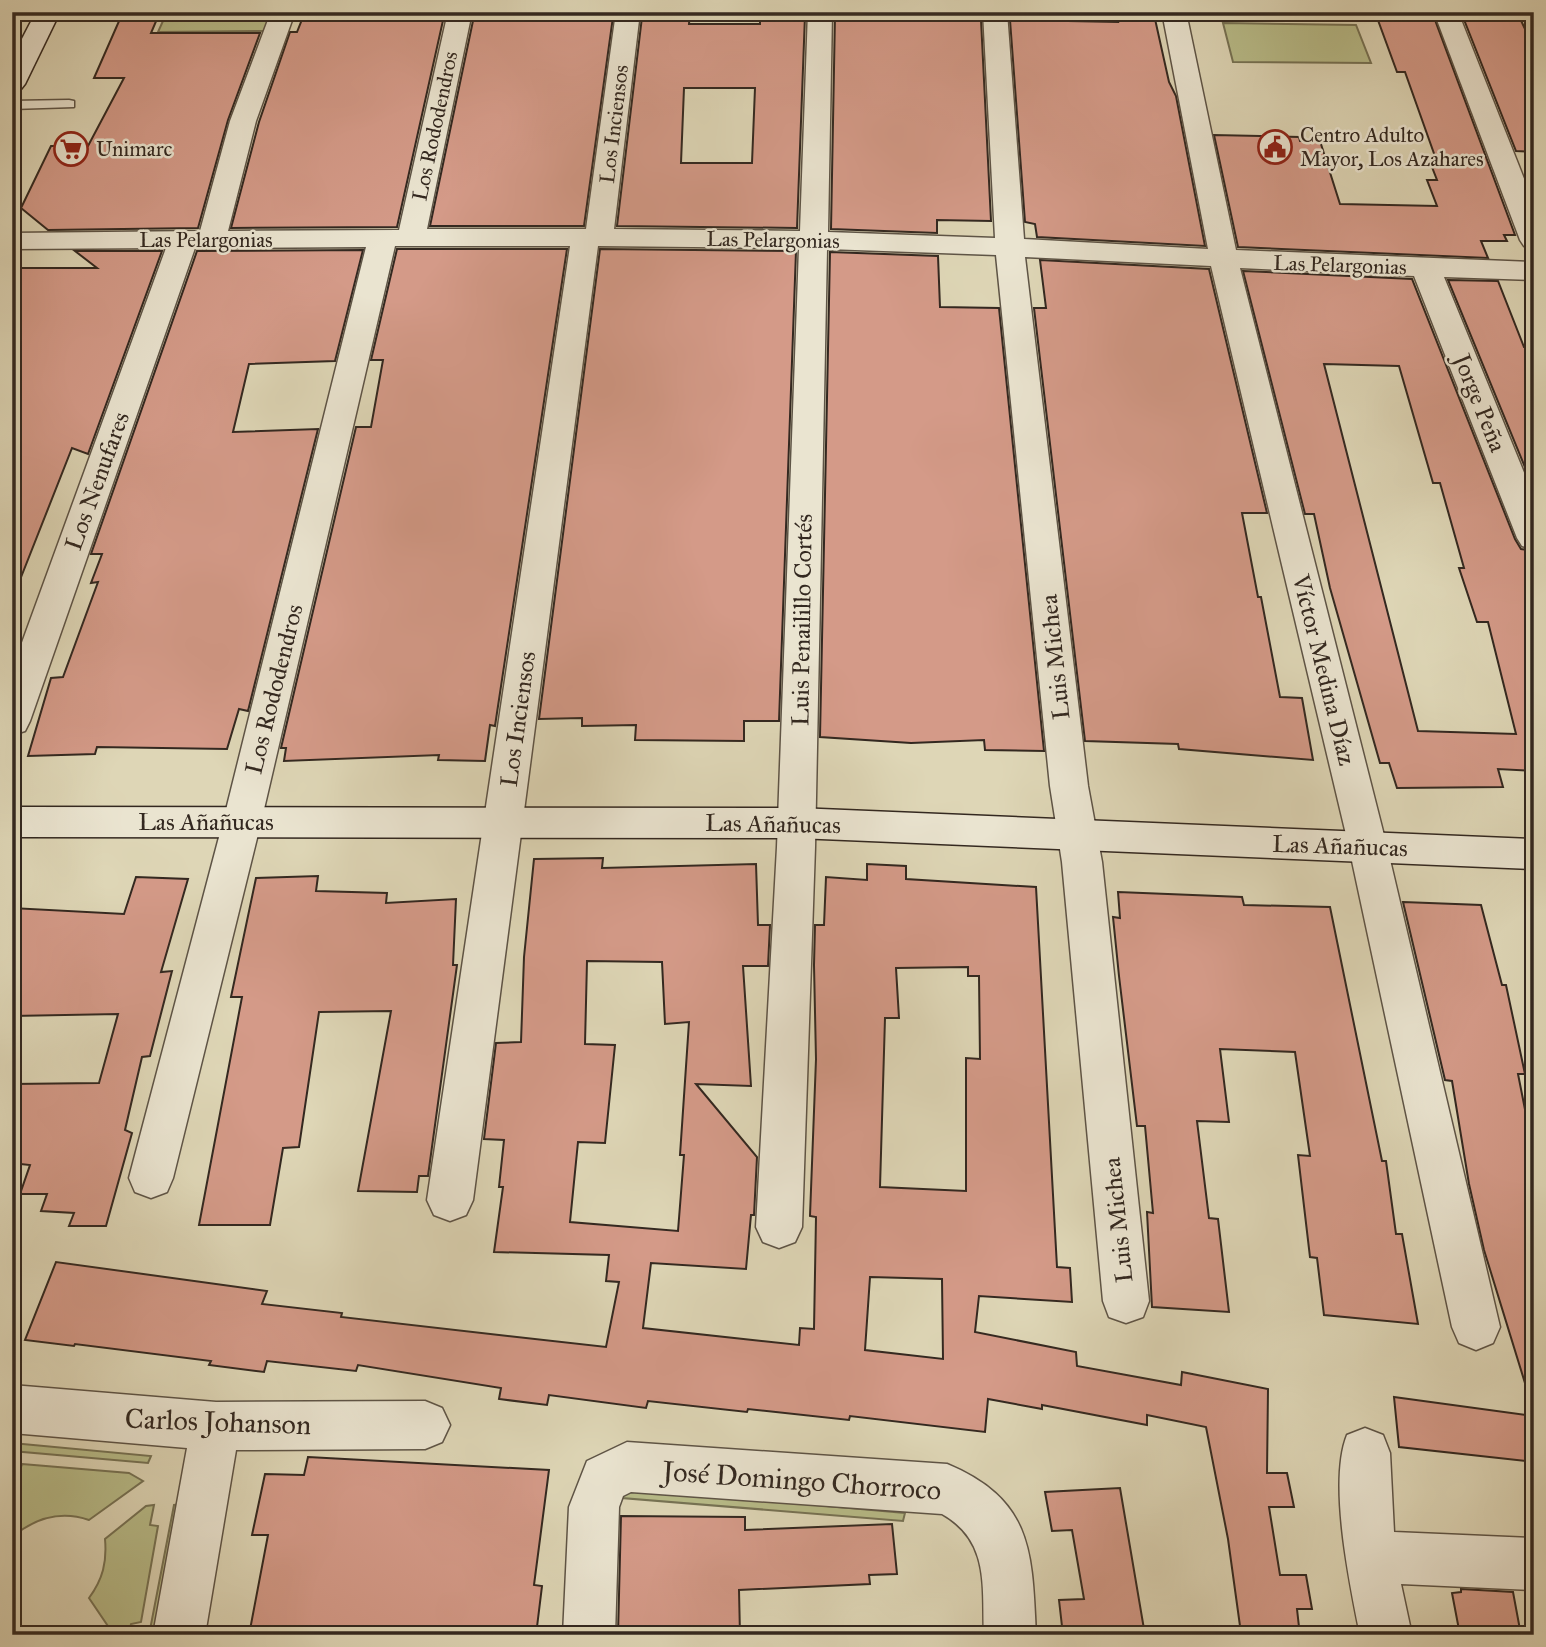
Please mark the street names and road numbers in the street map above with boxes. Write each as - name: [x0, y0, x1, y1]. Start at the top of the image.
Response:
- street label: Los Rododendros: [406, 49, 464, 203]
- street label: Los Inciensos: [594, 63, 634, 185]
- street label: Las Pelargonias: [706, 226, 840, 254]
- street label: Las Pelargonias: [139, 227, 273, 253]
- street label: Las Pelargonias: [1273, 250, 1407, 280]
- street label: Jorge Peña: [1446, 347, 1514, 457]
- street label: Los Nenufares: [58, 408, 136, 554]
- street label: Luis Penailillo Cortés: [785, 514, 819, 726]
- street label: Víctor Medina Díaz: [1286, 570, 1362, 769]
- street label: Luis Michea: [1033, 592, 1076, 721]
- street label: Los Rododendros: [238, 601, 310, 777]
- street label: Los Inciensos: [494, 649, 542, 789]
- street label: Las Añañucas: [138, 807, 274, 837]
- street label: Las Añañucas: [705, 808, 841, 840]
- street label: Las Añañucas: [1272, 829, 1408, 863]
- street label: Luis Michea: [1096, 1155, 1139, 1284]
- street label: Carlos Johanson: [124, 1401, 312, 1442]
- street label: José Domingo Chorroco: [659, 1453, 942, 1508]

